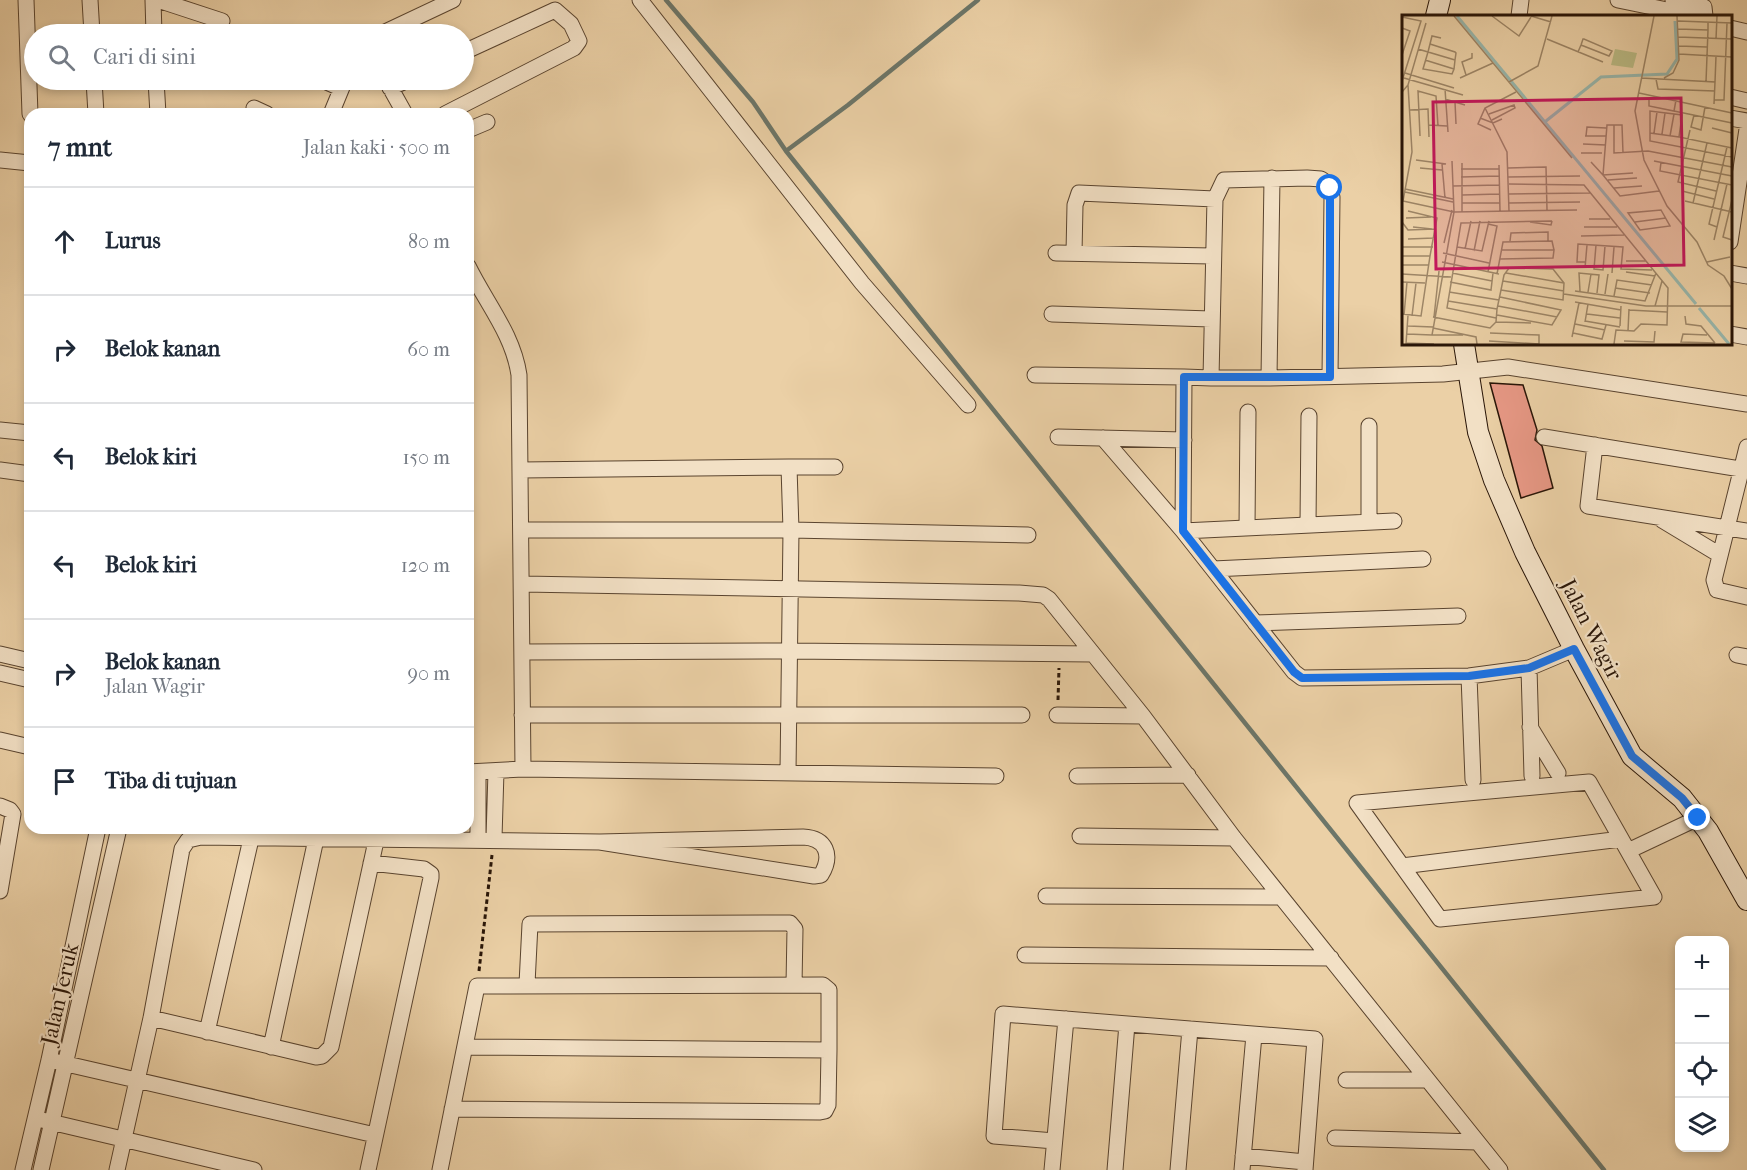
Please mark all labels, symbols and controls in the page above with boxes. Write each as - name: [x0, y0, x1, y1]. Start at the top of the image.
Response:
- inset map: [1402, 15, 1732, 345]
- search box: [24, 24, 474, 90]
- icon: search: [45, 41, 78, 74]
- text: Cari di sini: [93, 44, 196, 70]
- text: 7 mnt: [48, 132, 112, 163]
- text: Jalan kaki · 500 m: [303, 136, 450, 159]
- route start: [1316, 174, 1342, 200]
- icon: ahead: [48, 225, 81, 258]
- text: Lurus: [105, 228, 161, 254]
- text: 80 m: [408, 230, 450, 253]
- icon: right: [48, 333, 81, 366]
- text: Belok kanan: [105, 336, 220, 362]
- text: 60 m: [407, 338, 450, 361]
- icon: left: [48, 441, 81, 474]
- text: Belok kiri: [105, 444, 197, 470]
- text: 150 m: [402, 446, 450, 469]
- icon: left: [48, 549, 81, 582]
- text: Belok kiri: [105, 552, 197, 578]
- text: 120 m: [401, 554, 450, 577]
- street label: Jalan Wagir: [1554, 573, 1628, 685]
- text: Belok kanan: [105, 649, 220, 675]
- icon: right: [48, 657, 81, 690]
- text: 90 m: [408, 662, 450, 685]
- text: Jalan Wagir: [105, 675, 205, 698]
- icon: arrive: [48, 765, 81, 798]
- text: Tiba di tujuan: [105, 768, 237, 794]
- route end: [1684, 804, 1710, 830]
- map controls: [1675, 936, 1729, 1152]
- button: +: [1675, 936, 1729, 990]
- street label: Jalan Jeruk: [35, 940, 84, 1050]
- button: −: [1675, 990, 1729, 1044]
- button: locate: [1675, 1044, 1729, 1098]
- button: layers: [1675, 1098, 1729, 1152]

